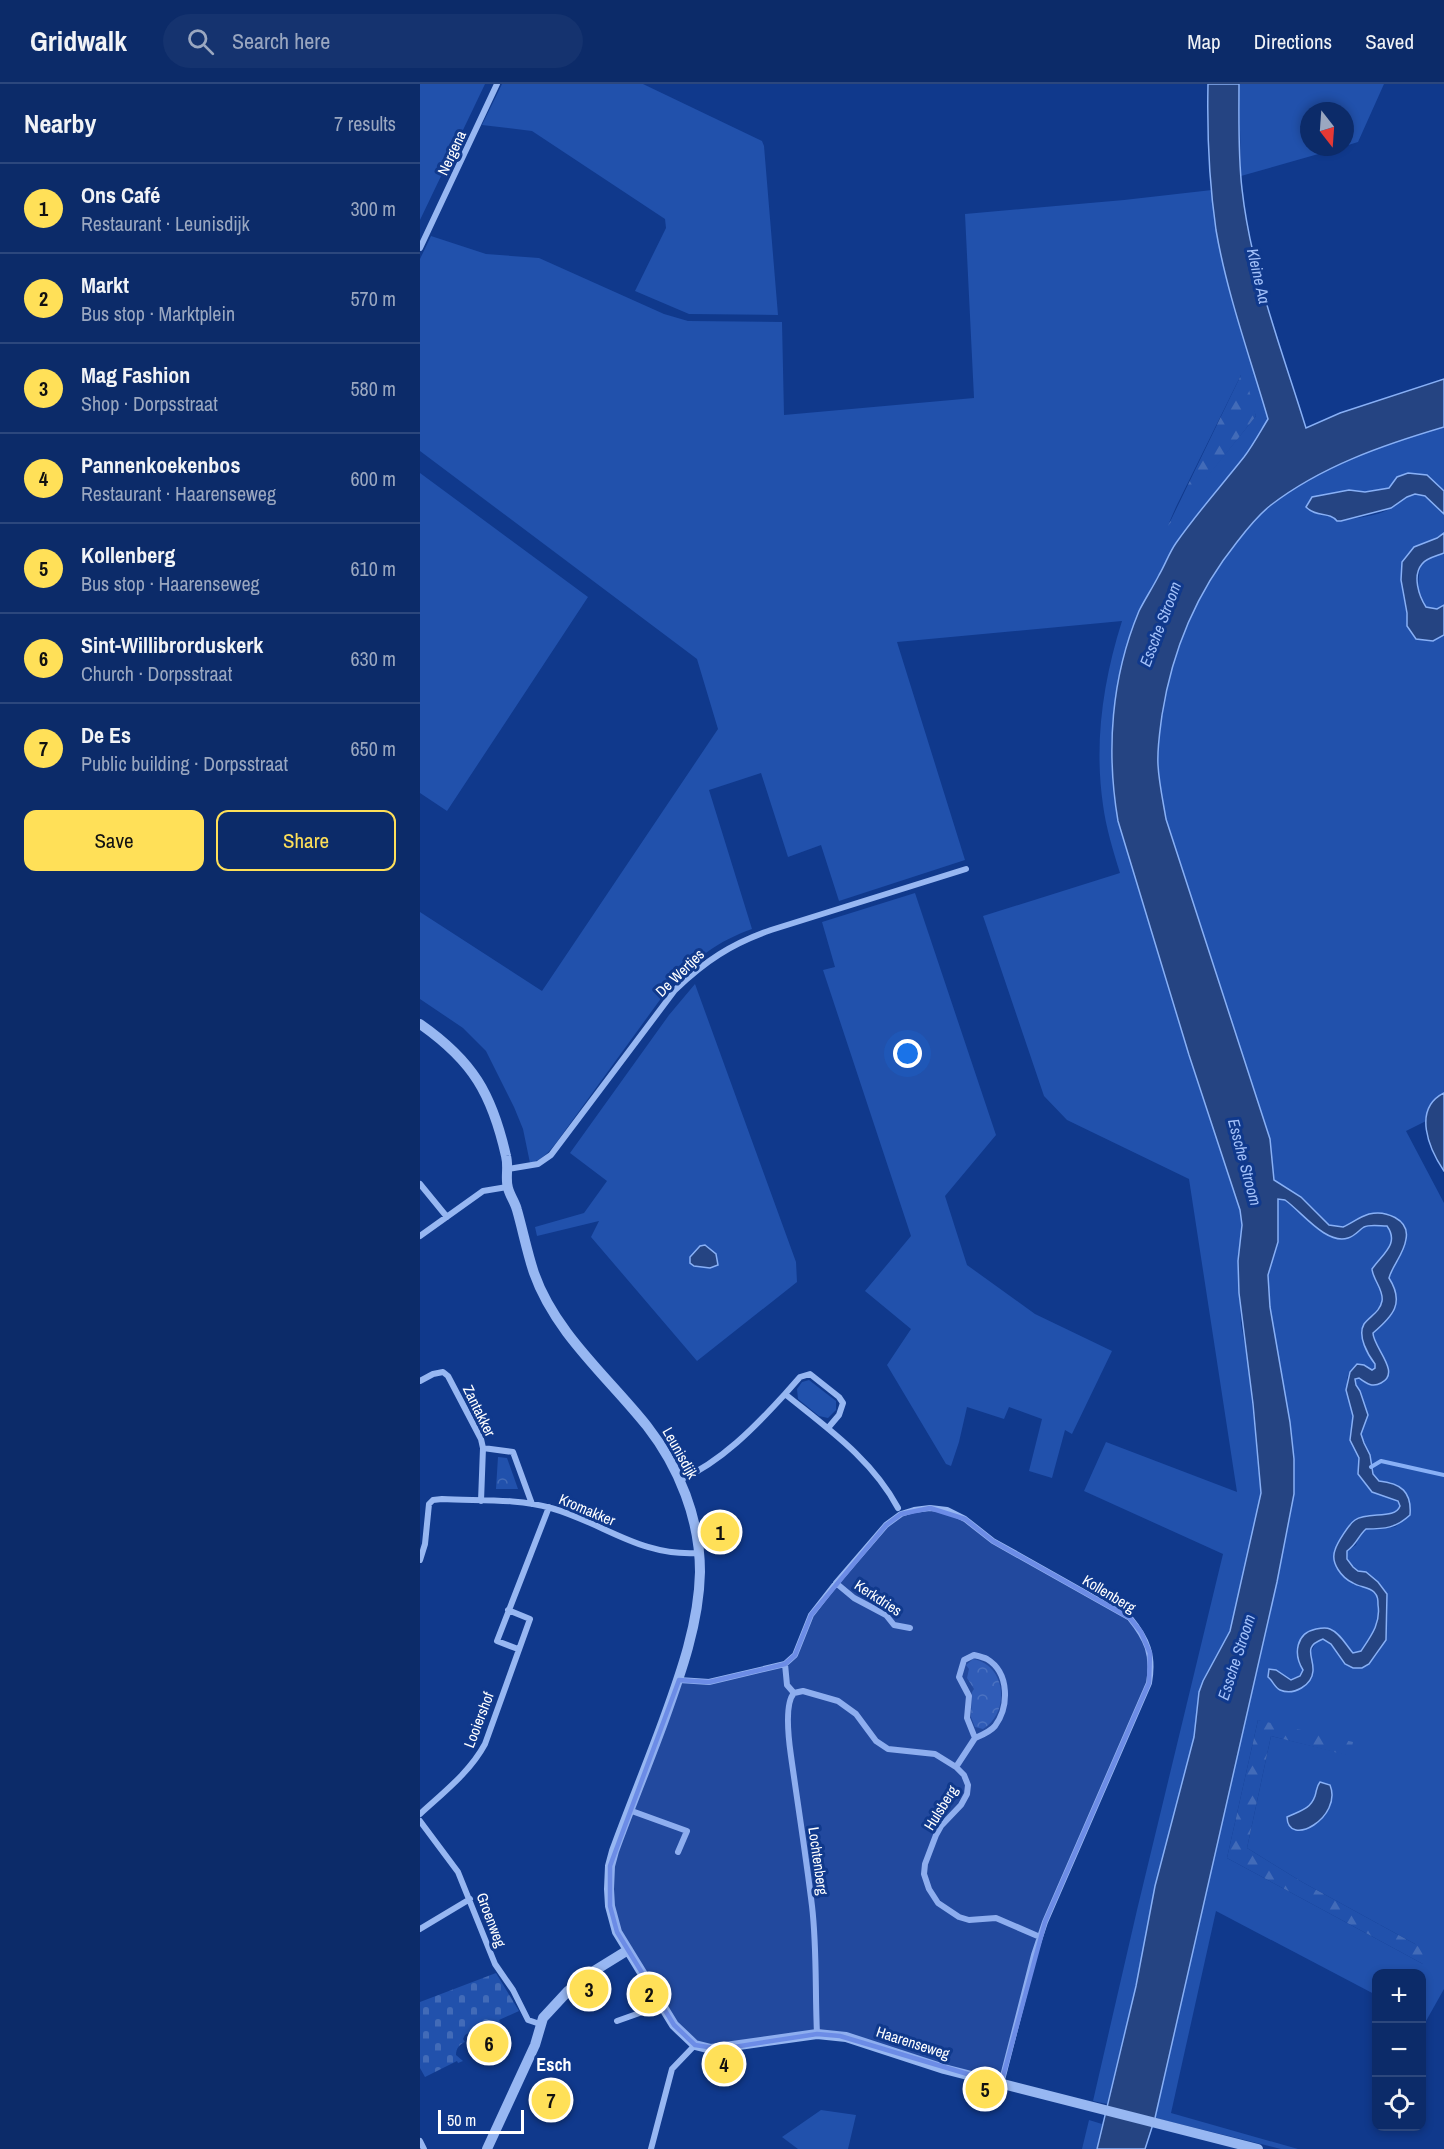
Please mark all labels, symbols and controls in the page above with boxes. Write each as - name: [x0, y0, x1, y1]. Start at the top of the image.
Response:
- search box: [163, 14, 583, 68]
- text: Gridwalk: [30, 22, 127, 60]
- icon: search: [184, 25, 217, 58]
- text: Search here: [232, 26, 330, 56]
- text: Map: [1187, 27, 1221, 56]
- text: Directions: [1254, 27, 1332, 56]
- text: Saved: [1365, 27, 1414, 56]
- north arrow: [1300, 102, 1354, 156]
- text: Nearby: [24, 106, 96, 141]
- text: 7 results: [334, 110, 396, 137]
- street label: Nergena: [432, 127, 471, 179]
- text: Ons Café: [81, 180, 160, 210]
- text: 1: [39, 195, 48, 222]
- text: 300 m: [350, 195, 396, 222]
- text: Restaurant · Leunisdijk: [81, 210, 250, 237]
- water label: Kleine Aa: [1242, 246, 1276, 306]
- text: Markt: [81, 270, 129, 300]
- text: 2: [39, 285, 48, 312]
- text: 570 m: [350, 285, 396, 312]
- text: Bus stop · Marktplein: [81, 300, 235, 327]
- text: Mag Fashion: [81, 360, 190, 390]
- text: 3: [39, 375, 48, 402]
- text: 580 m: [350, 375, 396, 402]
- text: Shop · Dorpsstraat: [81, 390, 218, 417]
- text: Pannenkoekenbos: [81, 450, 240, 480]
- text: 4: [39, 465, 48, 492]
- text: 600 m: [350, 465, 396, 492]
- text: Restaurant · Haarenseweg: [81, 480, 276, 507]
- text: Kollenberg: [81, 540, 175, 570]
- text: 5: [39, 555, 48, 582]
- text: 610 m: [350, 555, 396, 582]
- text: Bus stop · Haarenseweg: [81, 570, 260, 597]
- water label: Essche Stroom: [1134, 578, 1186, 669]
- text: Sint-Willibrorduskerk: [81, 630, 263, 660]
- text: 6: [39, 645, 48, 672]
- text: 630 m: [350, 645, 396, 672]
- text: Church · Dorpsstraat: [81, 660, 232, 687]
- text: De Es: [81, 720, 131, 750]
- text: 7: [39, 735, 48, 762]
- text: 650 m: [350, 735, 396, 762]
- text: Public building · Dorpsstraat: [81, 750, 288, 777]
- button: Save: [24, 810, 204, 871]
- button: Share: [216, 810, 396, 871]
- street label: De Wertjes: [651, 944, 709, 1001]
- your location: [893, 1039, 922, 1068]
- water label: Essche Stroom: [1223, 1116, 1267, 1208]
- street label: Zantakker: [458, 1382, 501, 1440]
- street label: Leunisdijk: [658, 1423, 704, 1483]
- street label: Kromakker: [556, 1488, 619, 1531]
- pin: 1: [700, 1510, 740, 1554]
- street label: Kollenberg: [1079, 1569, 1140, 1618]
- street label: Kerkdries: [850, 1574, 906, 1621]
- water label: Essche Stroom: [1212, 1611, 1260, 1703]
- street label: Looiershof: [458, 1688, 499, 1751]
- street label: Hulsberg: [919, 1781, 963, 1834]
- street label: Lochtenberg: [803, 1826, 834, 1896]
- street label: Groenweg: [471, 1890, 511, 1950]
- pin: 3: [570, 1966, 608, 2012]
- map controls: [1372, 1969, 1426, 2131]
- button: +: [1372, 1969, 1426, 2023]
- pin: 2: [630, 1972, 668, 2016]
- pin: 6: [470, 2020, 508, 2066]
- street label: Haarenseweg: [874, 2021, 953, 2064]
- button: −: [1372, 2023, 1426, 2077]
- pin: 4: [704, 2042, 744, 2086]
- district label: Esch: [536, 2052, 572, 2077]
- pin: 5: [966, 2066, 1004, 2112]
- button: locate: [1372, 2077, 1426, 2131]
- pin: 7: [532, 2078, 570, 2122]
- scale bar: [438, 2107, 524, 2134]
- text: 50 m: [447, 2109, 476, 2131]

